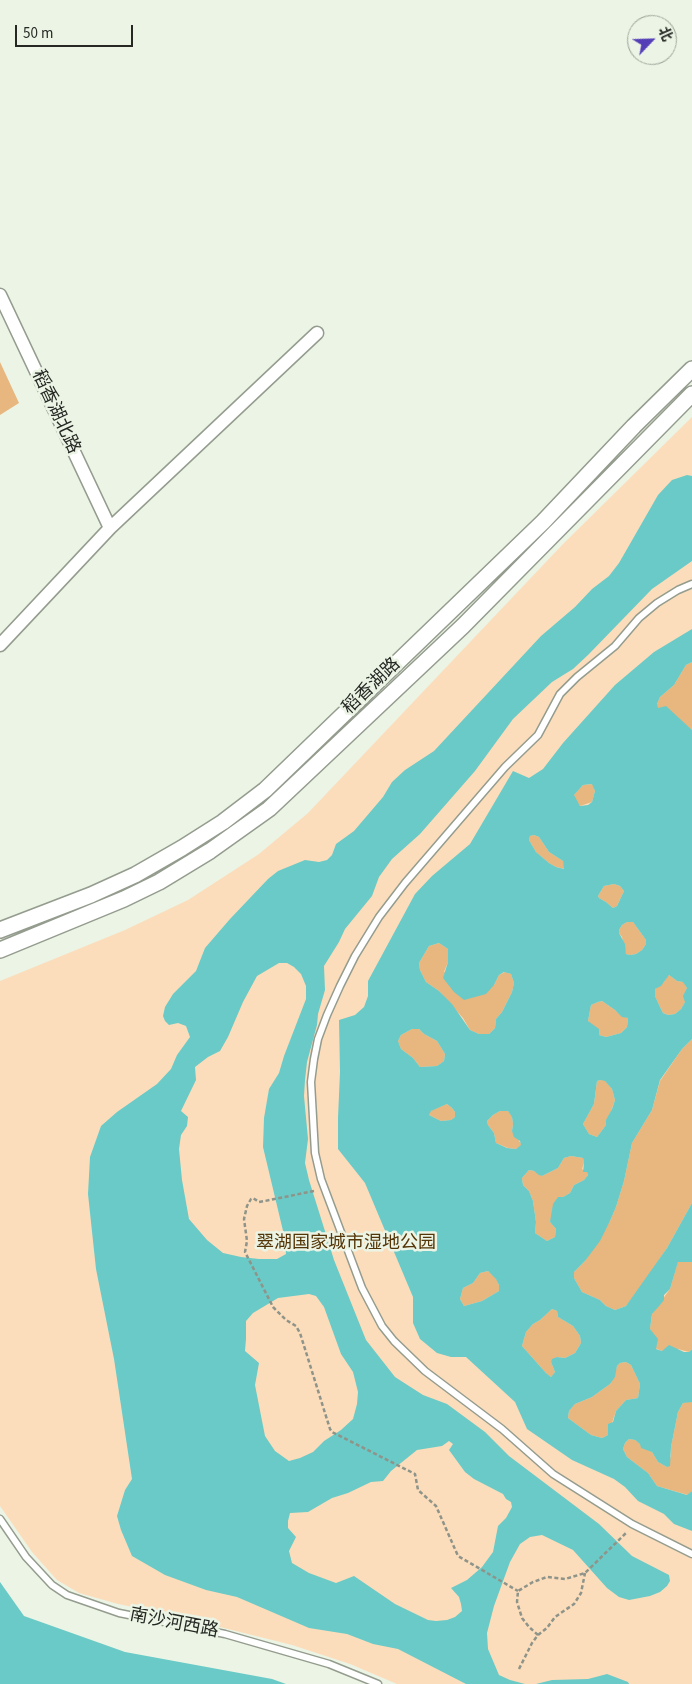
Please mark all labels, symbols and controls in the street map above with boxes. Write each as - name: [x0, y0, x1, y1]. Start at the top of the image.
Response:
- scale bar: [18, 15, 135, 47]
- north arrow: [627, 15, 677, 65]
- text: 50 m: [23, 23, 53, 44]
- text: 北: [653, 24, 677, 45]
- street label: 稻香湖北路: [26, 367, 84, 457]
- street label: 稻香湖路: [339, 654, 405, 720]
- park label: 翠湖国家城市湿地公园: [256, 1233, 436, 1255]
- street label: 南沙河西路: [128, 1605, 220, 1643]

